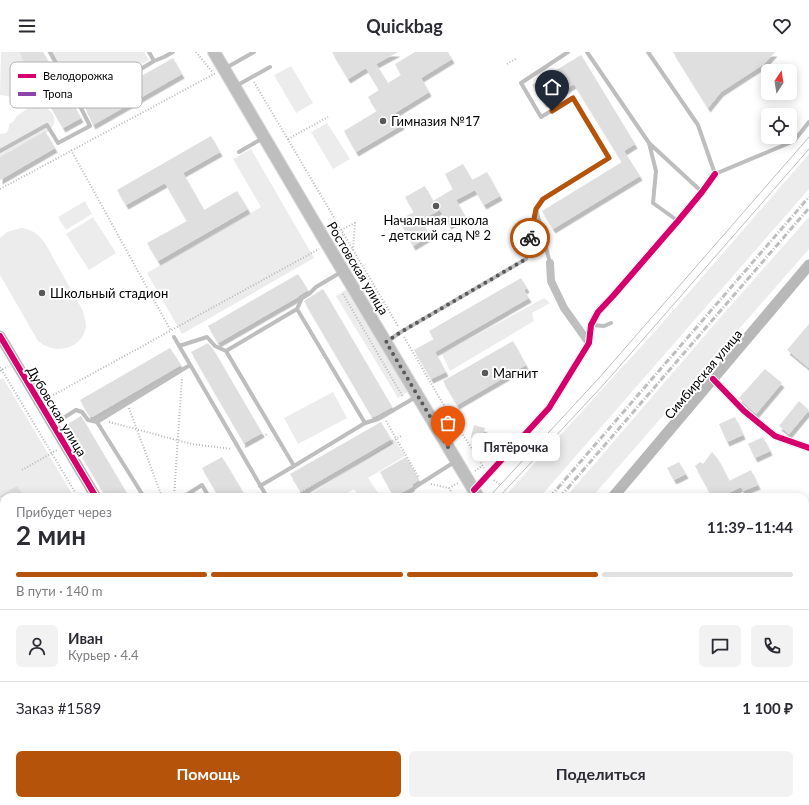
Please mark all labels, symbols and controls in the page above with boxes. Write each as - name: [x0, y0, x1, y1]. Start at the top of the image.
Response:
- icon: menu: [16, 15, 38, 37]
- text: Quickbag: [366, 15, 443, 37]
- icon: heart: [771, 15, 793, 37]
- legend: [10, 62, 142, 108]
- north arrow: [761, 64, 797, 100]
- map controls: [761, 64, 797, 144]
- text: Велодорожка: [43, 69, 113, 82]
- pin: [535, 70, 569, 111]
- icon: home: [541, 76, 563, 98]
- text: Тропа: [43, 87, 72, 100]
- button: locate: [761, 108, 797, 144]
- place label: Гимназия №17: [391, 113, 481, 129]
- marker: Гимназия №17: [378, 116, 388, 126]
- marker: Начальная школа - детский сад № 2: [431, 201, 441, 211]
- place label: Начальная школа - детский сад № 2: [381, 212, 491, 243]
- courier: [510, 218, 550, 258]
- street label: Ростовская улица: [324, 219, 392, 317]
- icon: bike: [519, 227, 541, 249]
- place label: Школьный стадион: [50, 285, 168, 301]
- marker: Школьный стадион: [37, 288, 47, 298]
- street label: Симбирская улица: [661, 326, 745, 422]
- street label: Дубовская улица: [24, 363, 90, 459]
- place label: Магнит: [493, 365, 539, 381]
- marker: Магнит: [480, 368, 490, 378]
- pin: [431, 406, 465, 447]
- icon: bag: [437, 412, 459, 434]
- callout: Пятёрочка: [472, 433, 560, 461]
- text: Пятёрочка: [484, 439, 548, 455]
- text: Прибудет через: [16, 504, 112, 520]
- text: 11:39–11:44: [707, 518, 793, 536]
- text: 2 мин: [16, 519, 86, 551]
- text: В пути · 140 m: [16, 583, 102, 599]
- button: person: [16, 625, 58, 667]
- button: chat: [699, 625, 741, 667]
- button: phone: [751, 625, 793, 667]
- text: Иван: [68, 629, 103, 647]
- text: Курьер · 4.4: [68, 647, 139, 663]
- text: Заказ #1589: [16, 699, 101, 717]
- text: 1 100 ₽: [742, 699, 793, 717]
- button: Помощь: [16, 751, 401, 797]
- button: Поделиться: [409, 751, 793, 797]

